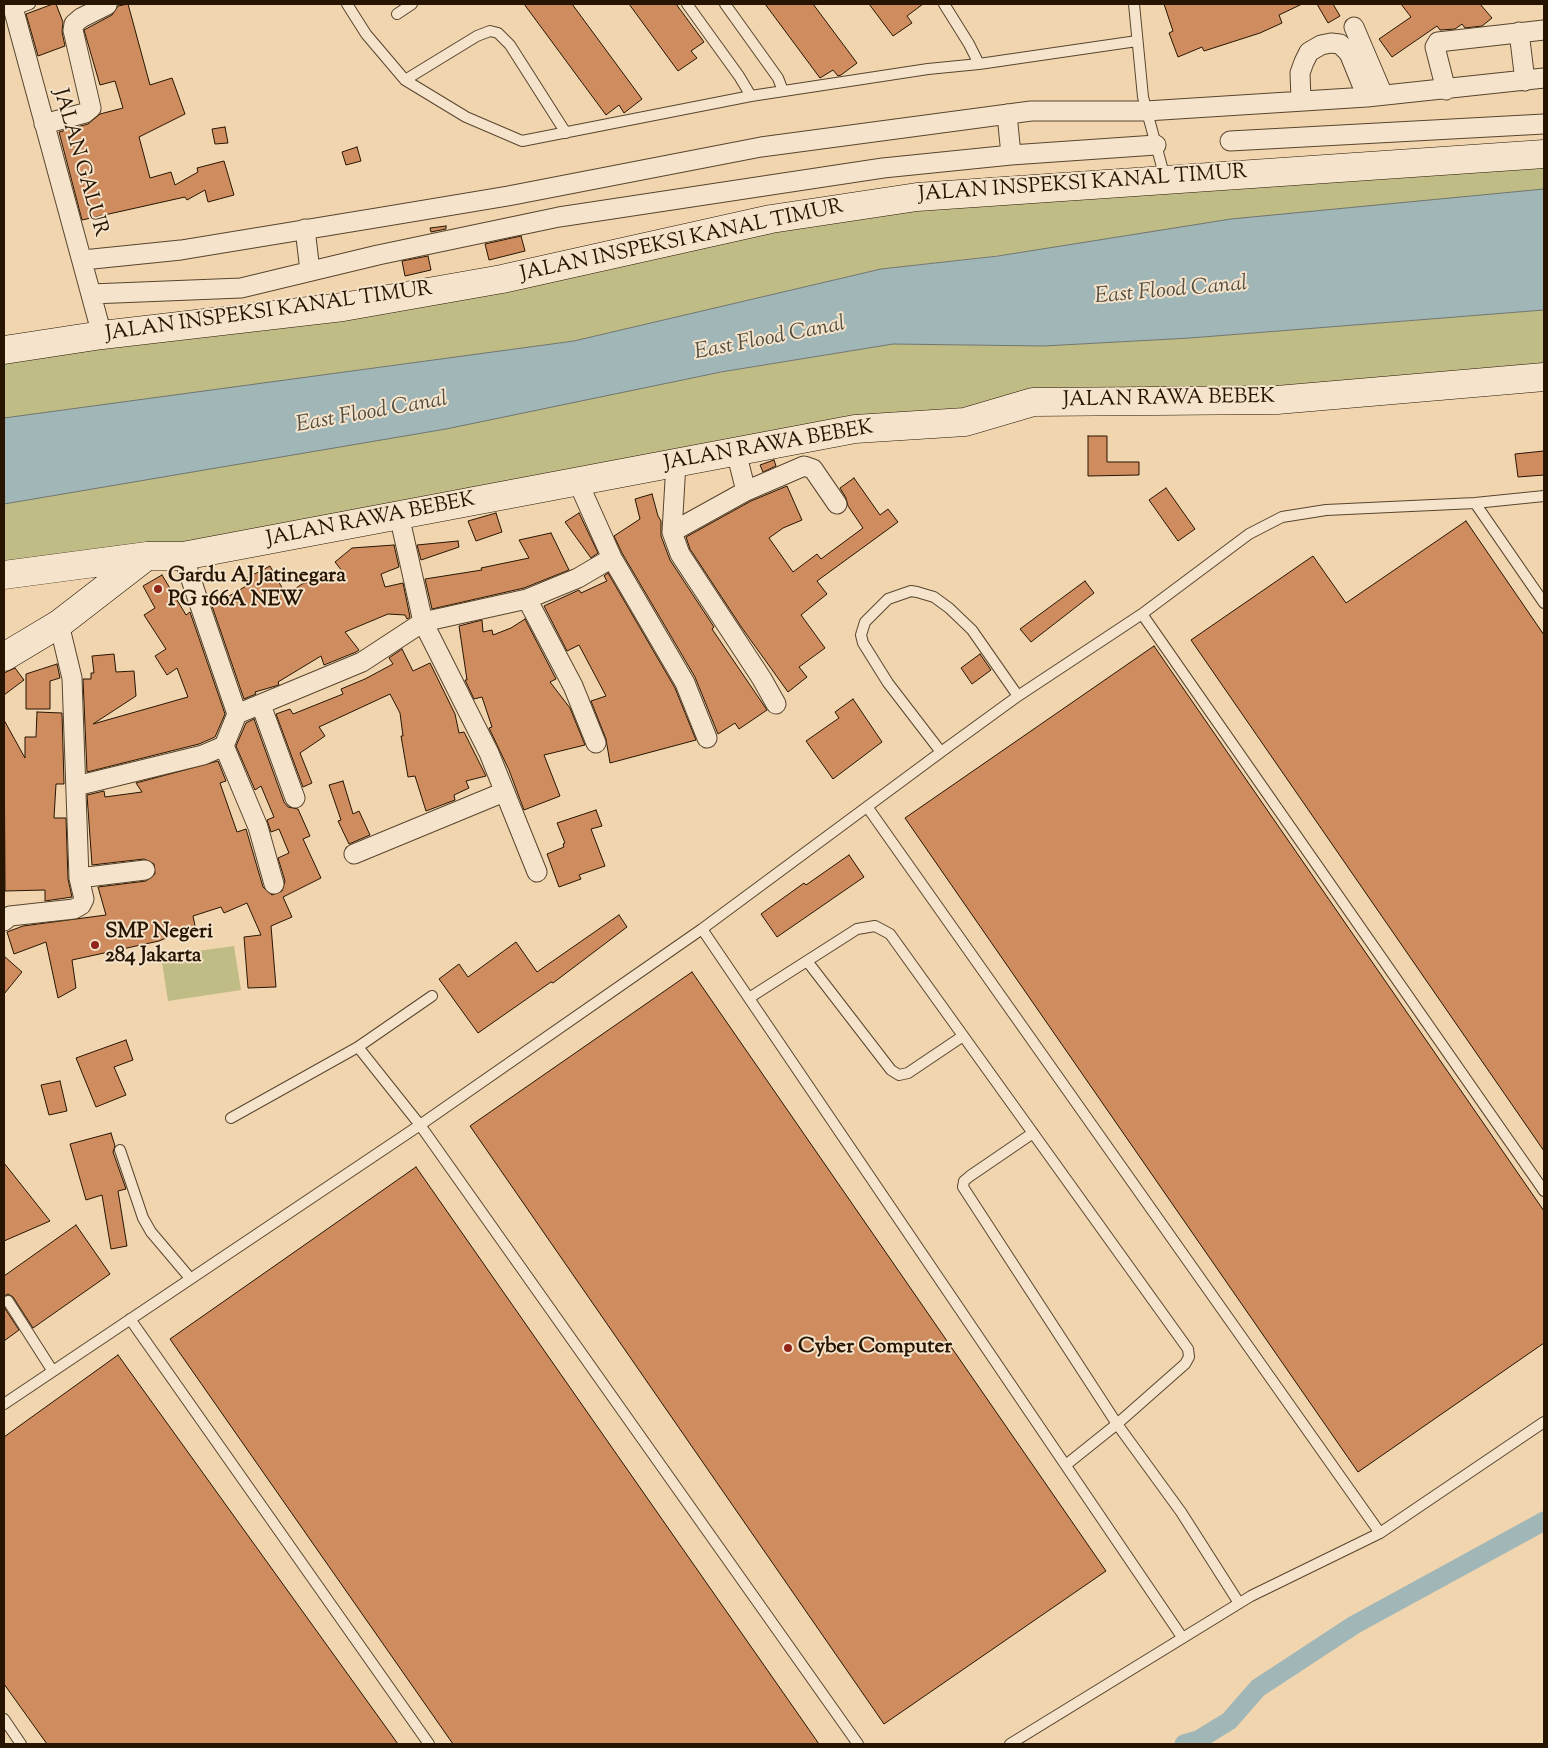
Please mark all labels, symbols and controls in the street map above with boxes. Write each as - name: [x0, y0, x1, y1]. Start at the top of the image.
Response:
- street label: JALAN GALUR: [46, 86, 112, 240]
- street label: JALAN INSPEKSI KANAL TIMUR: [918, 161, 1248, 209]
- street label: JALAN INSPEKSI KANAL TIMUR: [518, 195, 846, 289]
- water label: East Flood Canal: [1093, 272, 1249, 312]
- street label: JALAN INSPEKSI KANAL TIMUR: [104, 278, 434, 348]
- water label: East Flood Canal: [692, 312, 848, 368]
- street label: JALAN RAWA BEBEK: [1063, 386, 1275, 414]
- water label: East Flood Canal: [294, 388, 450, 440]
- street label: JALAN RAWA BEBEK: [662, 416, 876, 478]
- street label: JALAN RAWA BEBEK: [264, 488, 478, 554]
- place label: Gardu AJ Jatinegara PG 166A NEW: [168, 564, 346, 614]
- marker: Gardu AJ Jatinegara PG 166A NEW: [152, 583, 164, 595]
- place label: SMP Negeri 284 Jakarta: [105, 920, 213, 970]
- marker: SMP Negeri 284 Jakarta: [89, 939, 101, 951]
- place label: Cyber Computer: [798, 1335, 952, 1361]
- marker: Cyber Computer: [782, 1342, 794, 1354]

